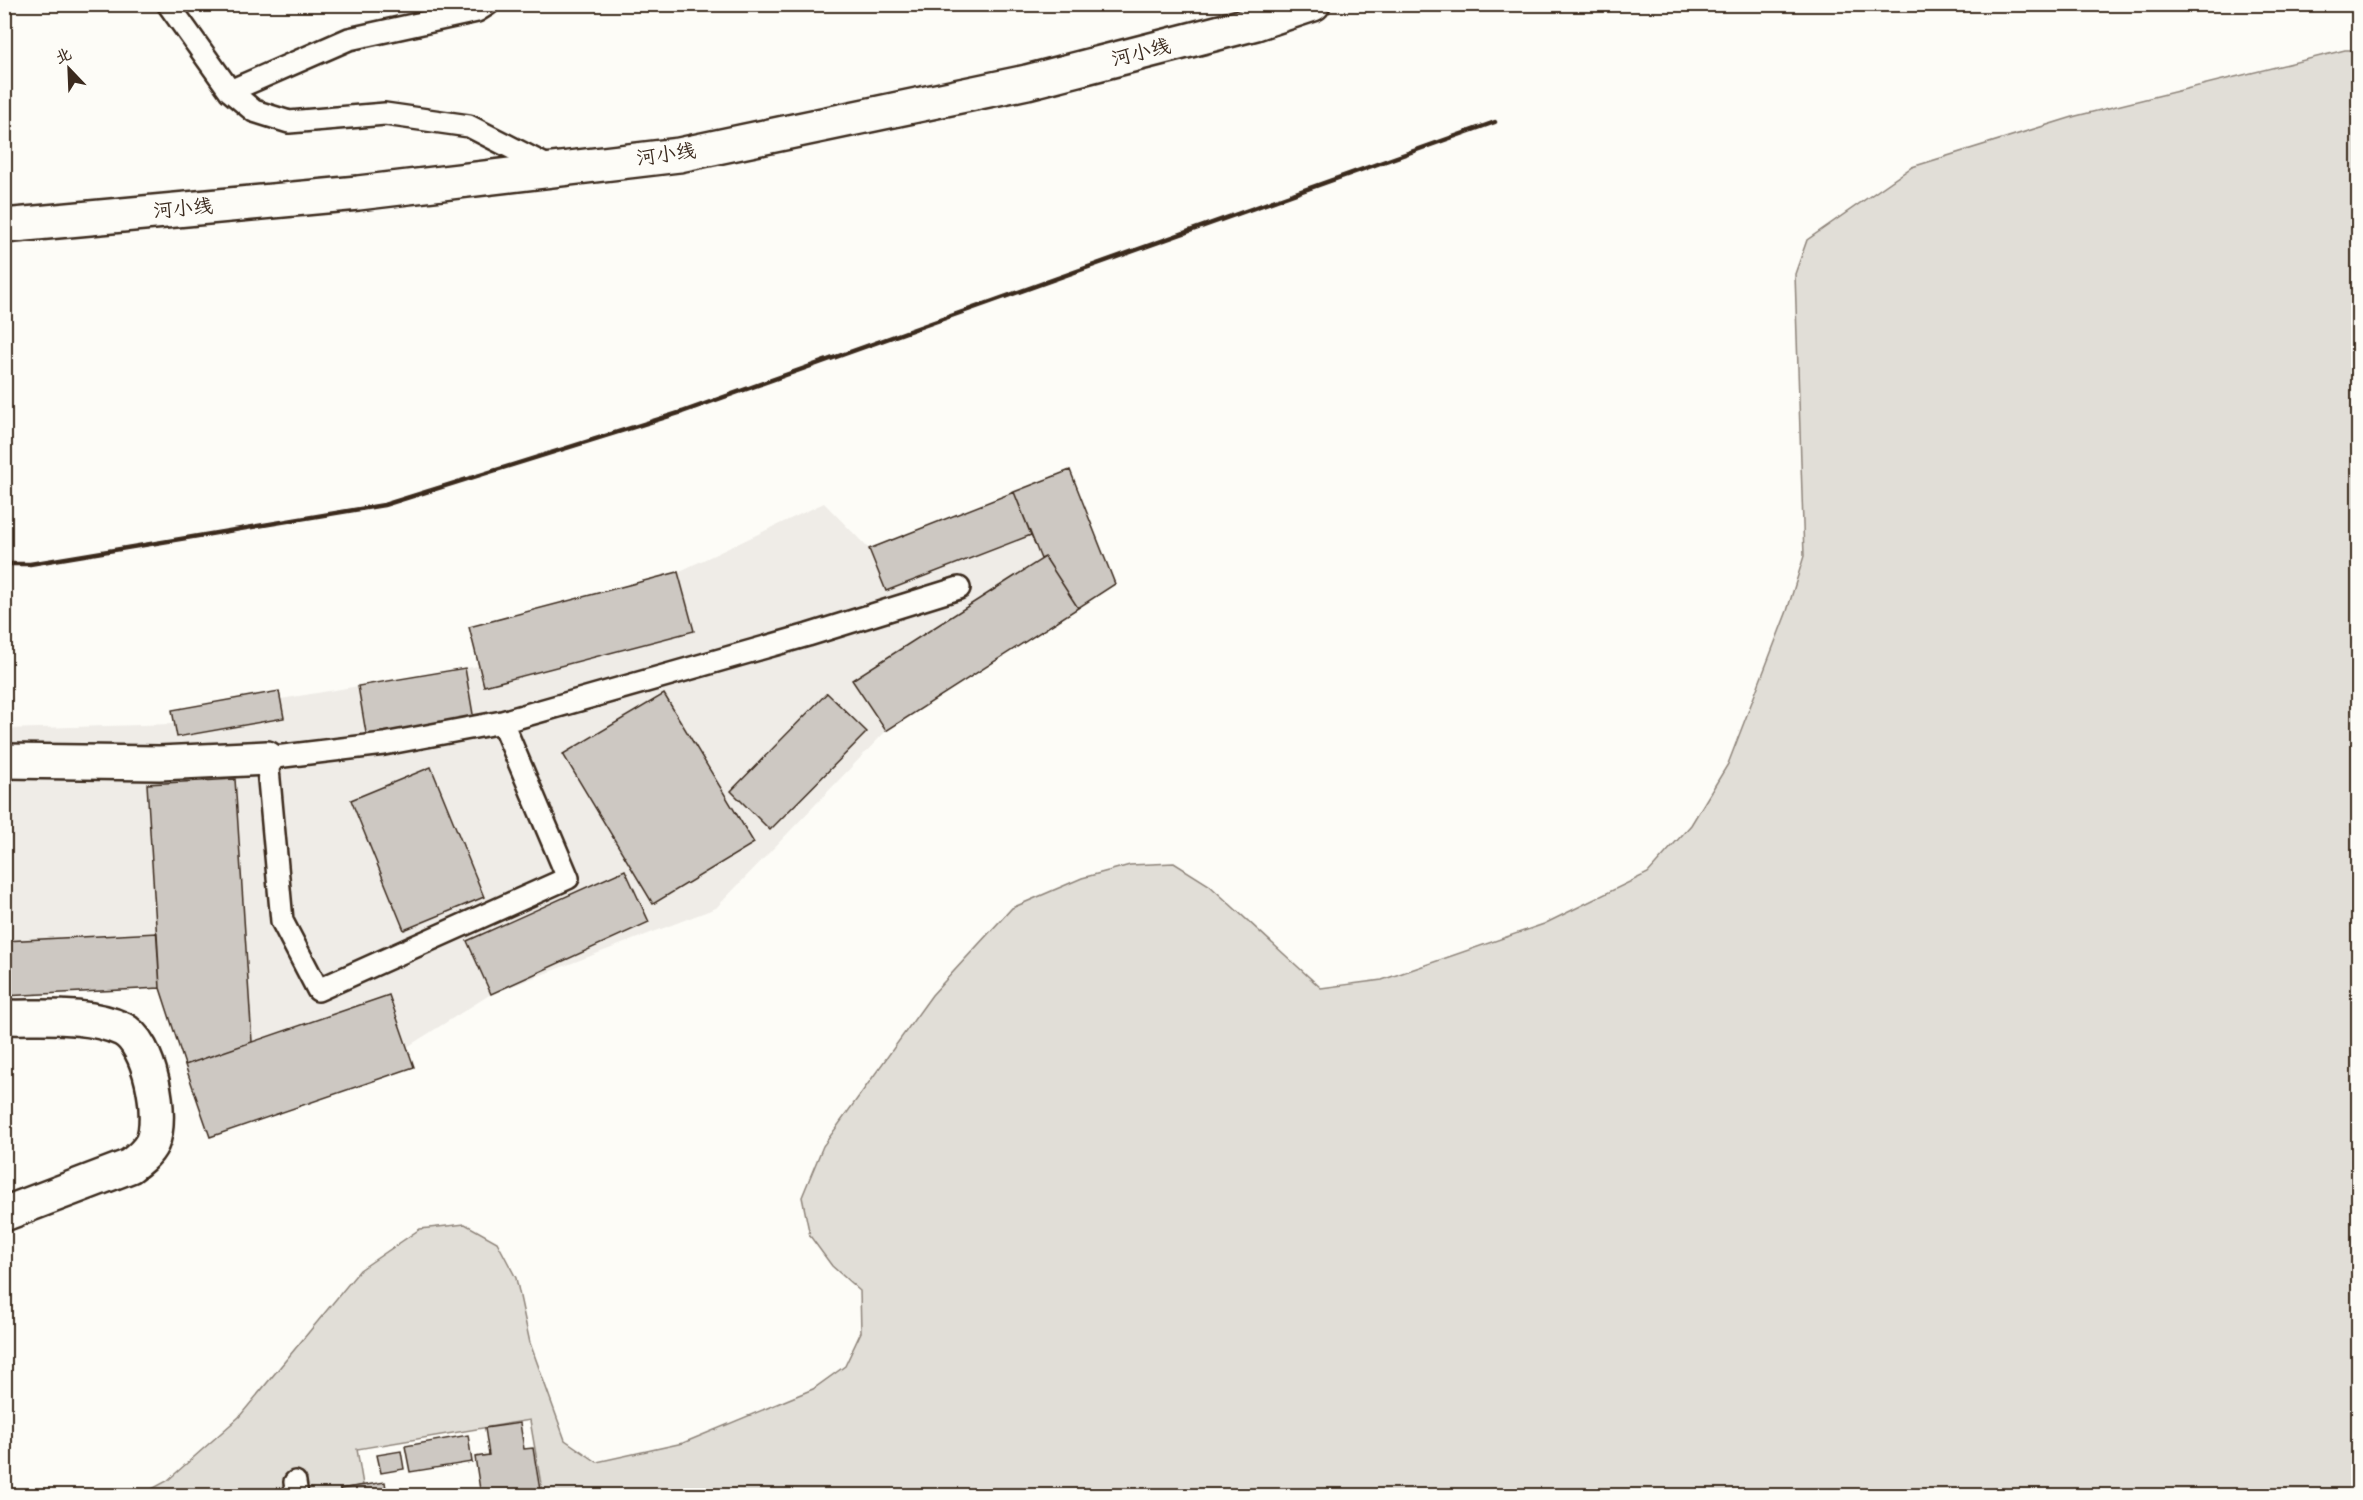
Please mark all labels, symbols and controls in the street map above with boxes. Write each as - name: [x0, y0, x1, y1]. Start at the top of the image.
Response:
- street label: 河小线: [1109, 34, 1173, 72]
- north arrow: [39, 39, 99, 99]
- text: 北: [53, 45, 75, 68]
- street label: 河小线: [635, 139, 697, 171]
- street label: 河小线: [152, 194, 214, 224]

